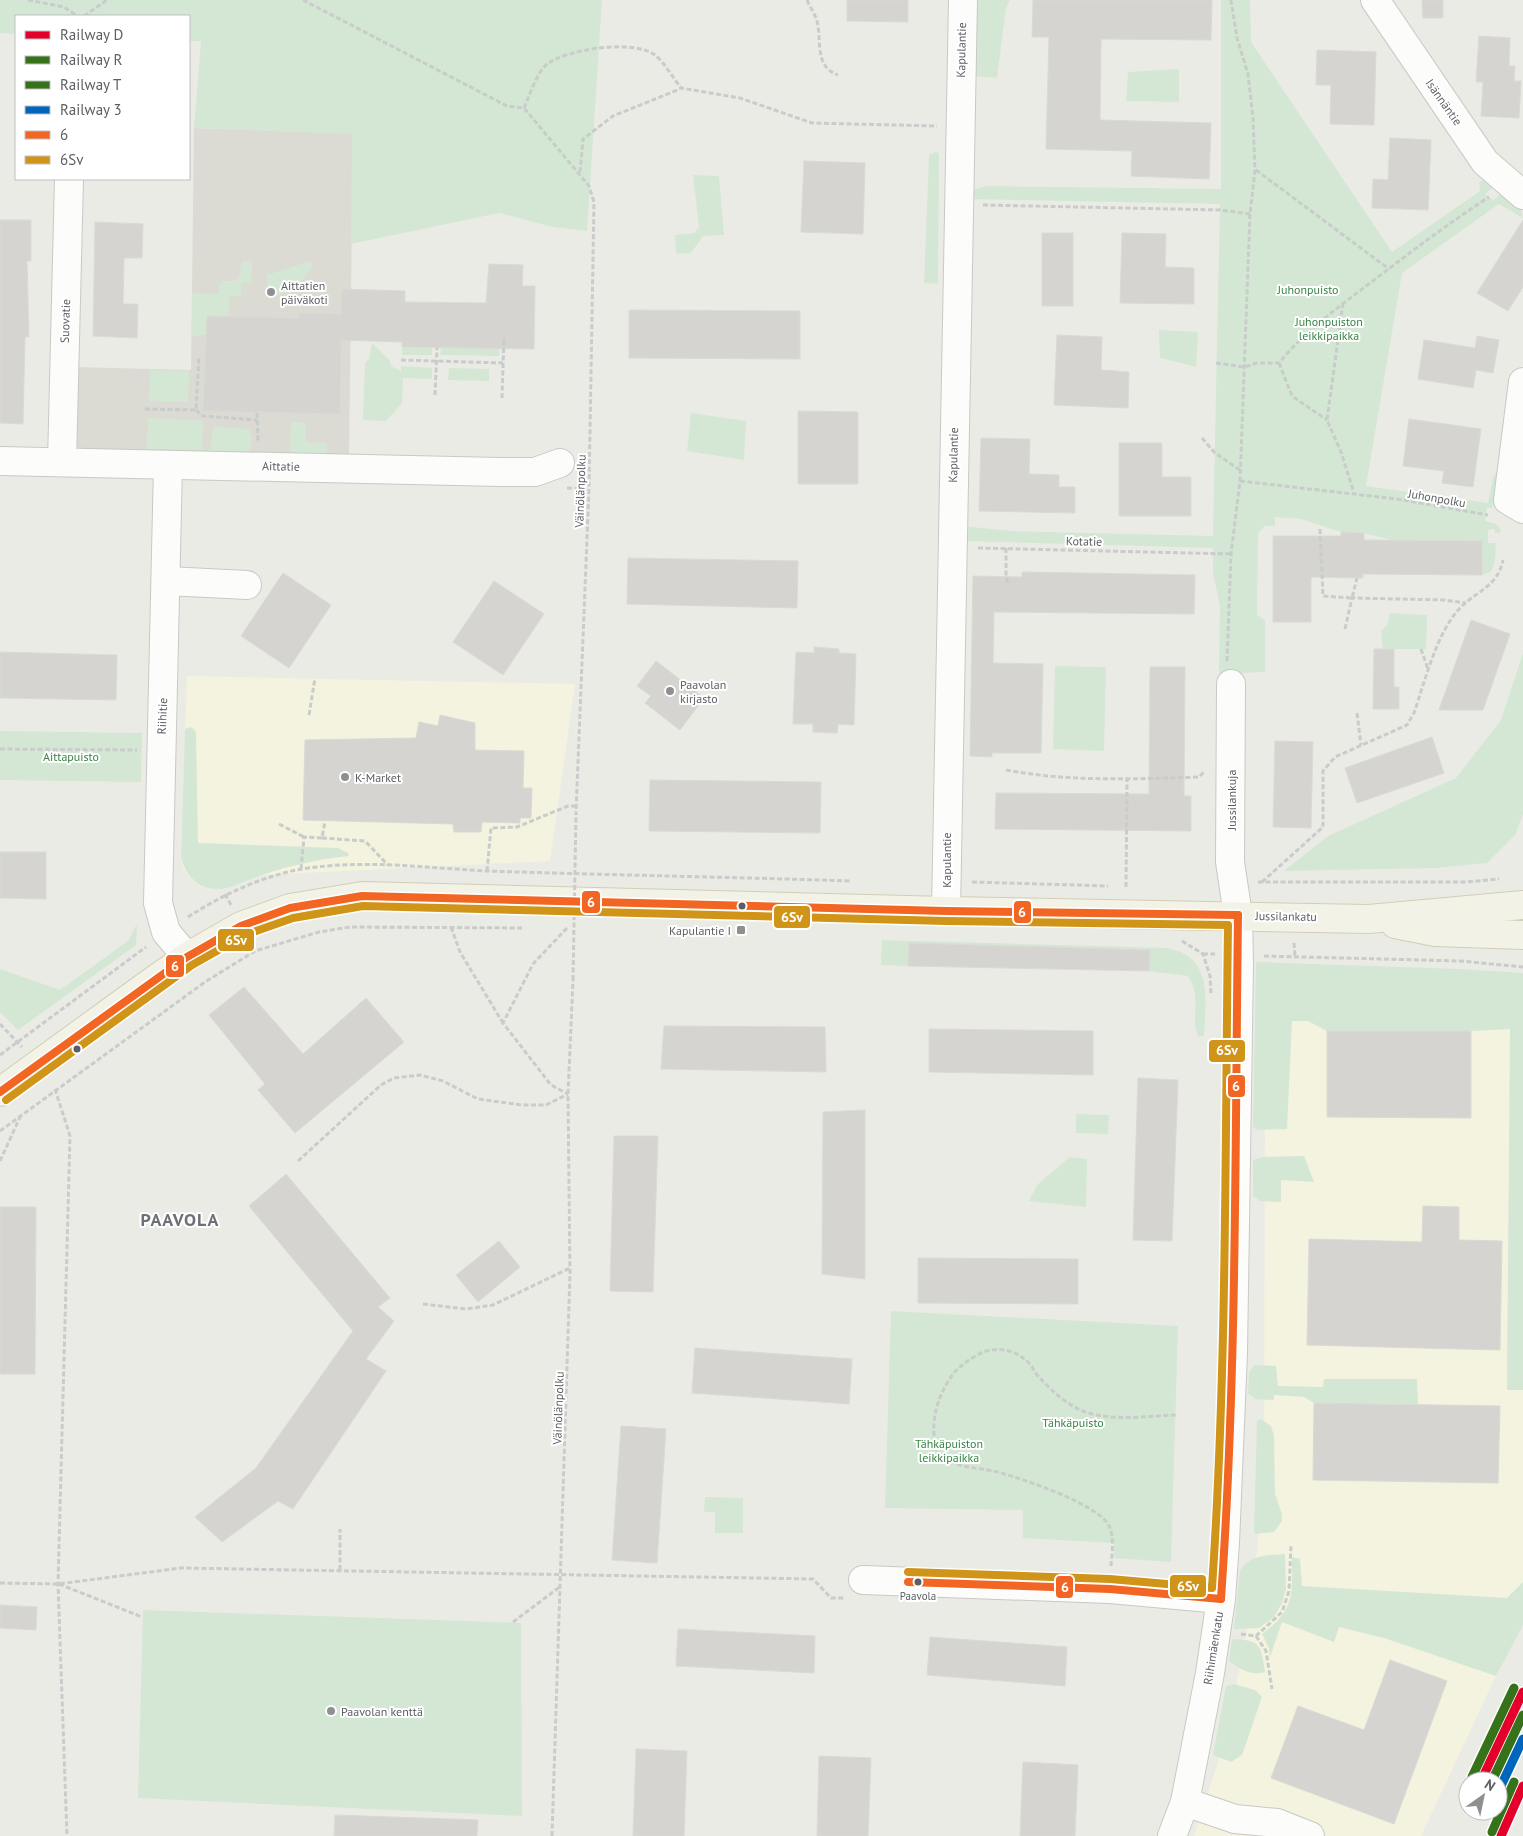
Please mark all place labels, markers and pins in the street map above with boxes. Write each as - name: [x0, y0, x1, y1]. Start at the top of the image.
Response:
- place label: Aittatien päiväkoti: [281, 278, 328, 307]
- marker: Aittatien päiväkoti: [265, 286, 277, 298]
- place label: Paavolan kirjasto: [680, 677, 726, 706]
- marker: Paavolan kirjasto: [664, 685, 676, 697]
- place label: K-Market: [355, 770, 401, 785]
- marker: K-Market: [339, 771, 351, 783]
- unlabelled marker: [737, 901, 747, 911]
- place label: Kapulantie I: [669, 923, 731, 938]
- marker: Kapulantie I: [735, 924, 747, 936]
- unlabelled marker: [72, 1044, 82, 1054]
- marker: Paavola: [913, 1577, 923, 1587]
- place label: Paavola: [900, 1589, 936, 1603]
- place label: Paavolan kenttä: [341, 1704, 423, 1719]
- marker: Paavolan kenttä: [325, 1705, 337, 1717]

